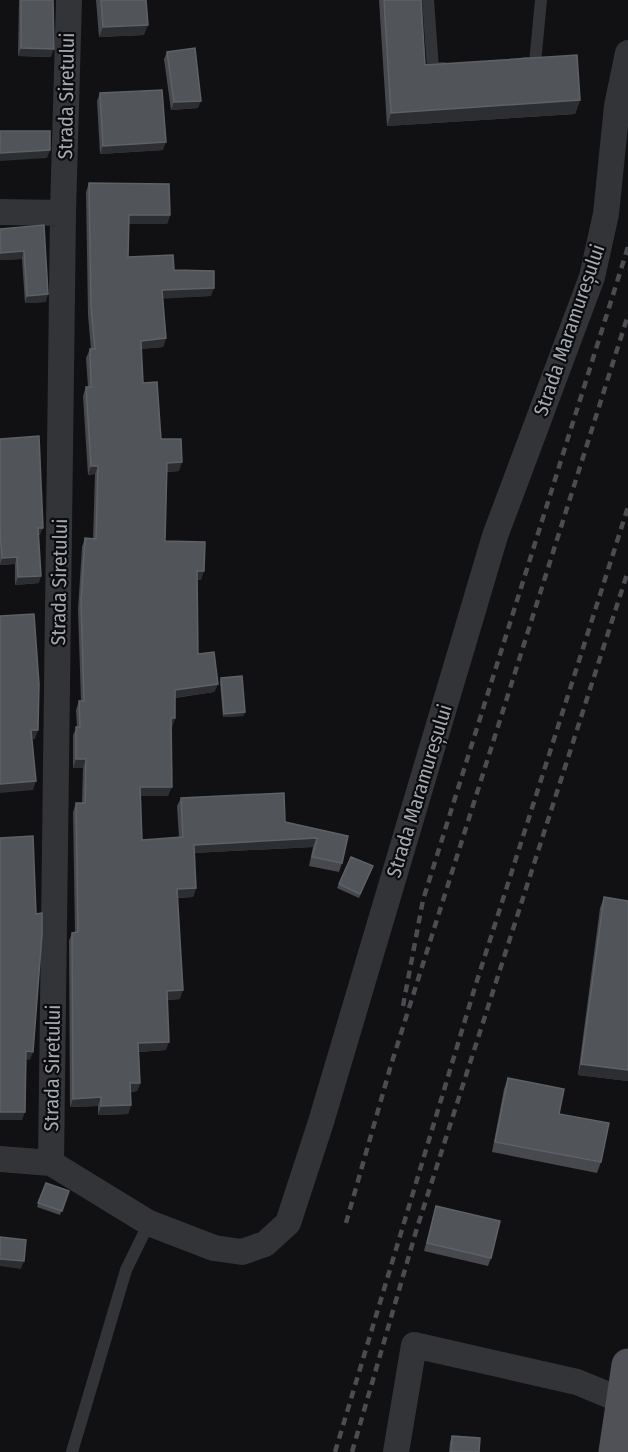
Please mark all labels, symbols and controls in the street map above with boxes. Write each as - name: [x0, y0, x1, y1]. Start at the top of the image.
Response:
- street label: Strada Siretului: [53, 32, 79, 160]
- street label: Strada Maramureșului: [528, 241, 611, 419]
- street label: Strada Siretului: [46, 518, 72, 646]
- street label: Strada Maramureșului: [381, 701, 458, 881]
- street label: Strada Siretului: [39, 1004, 65, 1132]

